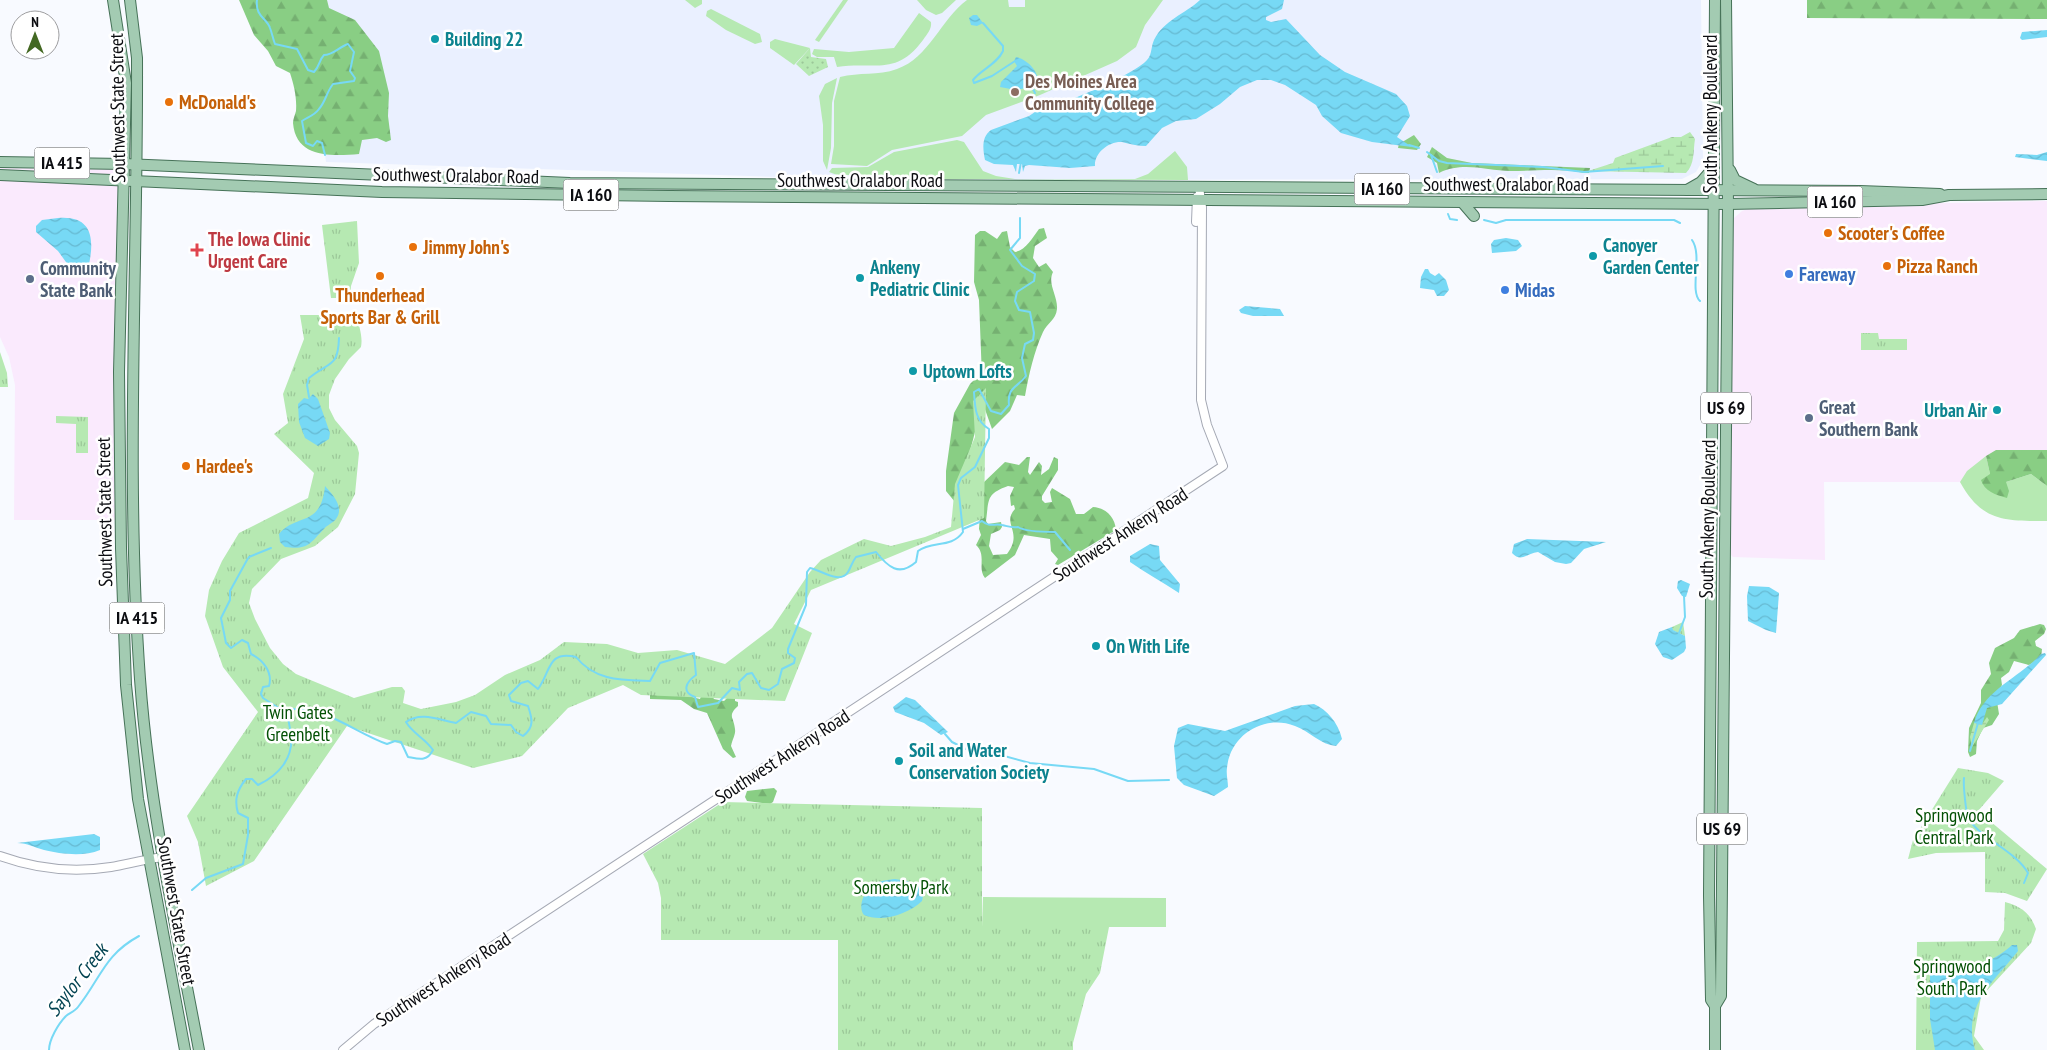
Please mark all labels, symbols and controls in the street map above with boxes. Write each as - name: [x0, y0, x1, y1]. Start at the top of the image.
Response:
- north arrow: [10, 10, 60, 60]
- text: N: [31, 13, 39, 31]
- place label: Building 22: [445, 27, 523, 51]
- street label: Southwest State Street: [104, 32, 130, 183]
- marker: Building 22: [429, 33, 441, 45]
- street label: South Ankeny Boulevard: [1698, 35, 1722, 193]
- place label: Des Moines Area Community College: [1025, 69, 1154, 115]
- marker: Des Moines Area Community College: [1009, 86, 1021, 98]
- place label: McDonald's: [179, 90, 256, 114]
- marker: McDonald's: [163, 96, 175, 108]
- road number: IA 415: [34, 148, 90, 178]
- street label: Southwest Oralabor Road: [373, 162, 539, 188]
- street label: Southwest Oralabor Road: [777, 168, 943, 192]
- street label: Southwest Oralabor Road: [1423, 172, 1589, 196]
- road number: IA 160: [1354, 173, 1410, 204]
- road number: IA 160: [564, 180, 618, 210]
- road number: IA 160: [1808, 186, 1862, 218]
- place label: Scooter's Coffee: [1838, 221, 1945, 245]
- place label: The Iowa Clinic Urgent Care: [208, 227, 311, 273]
- marker: Scooter's Coffee: [1822, 227, 1834, 239]
- place label: Canoyer Garden Center: [1603, 233, 1699, 279]
- place label: Jimmy John's: [422, 235, 510, 259]
- marker: Jimmy John's: [407, 241, 419, 253]
- marker: The Iowa Clinic Urgent Care: [190, 243, 204, 257]
- marker: Canoyer Garden Center: [1587, 250, 1599, 262]
- place label: Pizza Ranch: [1897, 254, 1978, 278]
- place label: Ankeny Pediatric Clinic: [869, 255, 970, 301]
- place label: Community State Bank: [40, 256, 116, 302]
- marker: Pizza Ranch: [1881, 260, 1893, 272]
- place label: Fareway: [1799, 262, 1856, 286]
- marker: Fareway: [1783, 268, 1795, 280]
- marker: Thunderhead Sports Bar & Grill: [374, 270, 386, 282]
- marker: Ankeny Pediatric Clinic: [854, 272, 866, 284]
- marker: Community State Bank: [24, 273, 36, 285]
- place label: Midas: [1515, 278, 1555, 302]
- place label: Thunderhead Sports Bar & Grill: [320, 283, 440, 329]
- marker: Midas: [1499, 284, 1511, 296]
- place label: Uptown Lofts: [923, 359, 1012, 383]
- marker: Uptown Lofts: [907, 365, 919, 377]
- road number: US 69: [1701, 392, 1751, 423]
- place label: Great Southern Bank: [1819, 395, 1918, 441]
- place label: Urban Air: [1924, 398, 1987, 422]
- marker: Urban Air: [1991, 404, 2003, 416]
- marker: Great Southern Bank: [1803, 412, 1815, 424]
- street label: Southwest State Street: [91, 436, 117, 587]
- street label: South Ankeny Boulevard: [1694, 439, 1720, 599]
- place label: Hardee's: [196, 454, 253, 478]
- marker: Hardee's: [180, 460, 192, 472]
- street label: Southwest Ankeny Road: [1048, 481, 1192, 587]
- road number: IA 415: [110, 602, 164, 634]
- place label: On With Life: [1106, 634, 1190, 658]
- marker: On With Life: [1090, 640, 1102, 652]
- park label: Twin Gates Greenbelt: [263, 700, 333, 746]
- street label: Southwest Ankeny Road: [710, 703, 854, 809]
- place label: Soil and Water Conservation Society: [909, 738, 1050, 784]
- marker: Soil and Water Conservation Society: [893, 755, 905, 767]
- park label: Springwood Central Park: [1914, 803, 1994, 849]
- road number: US 69: [1697, 814, 1747, 844]
- street label: Southwest State Street: [152, 835, 202, 988]
- park label: Somersby Park: [853, 875, 949, 899]
- street label: Southwest Ankeny Road: [371, 926, 515, 1032]
- water label: Saylor Creek: [40, 937, 115, 1022]
- park label: Springwood South Park: [1913, 954, 1991, 1000]

